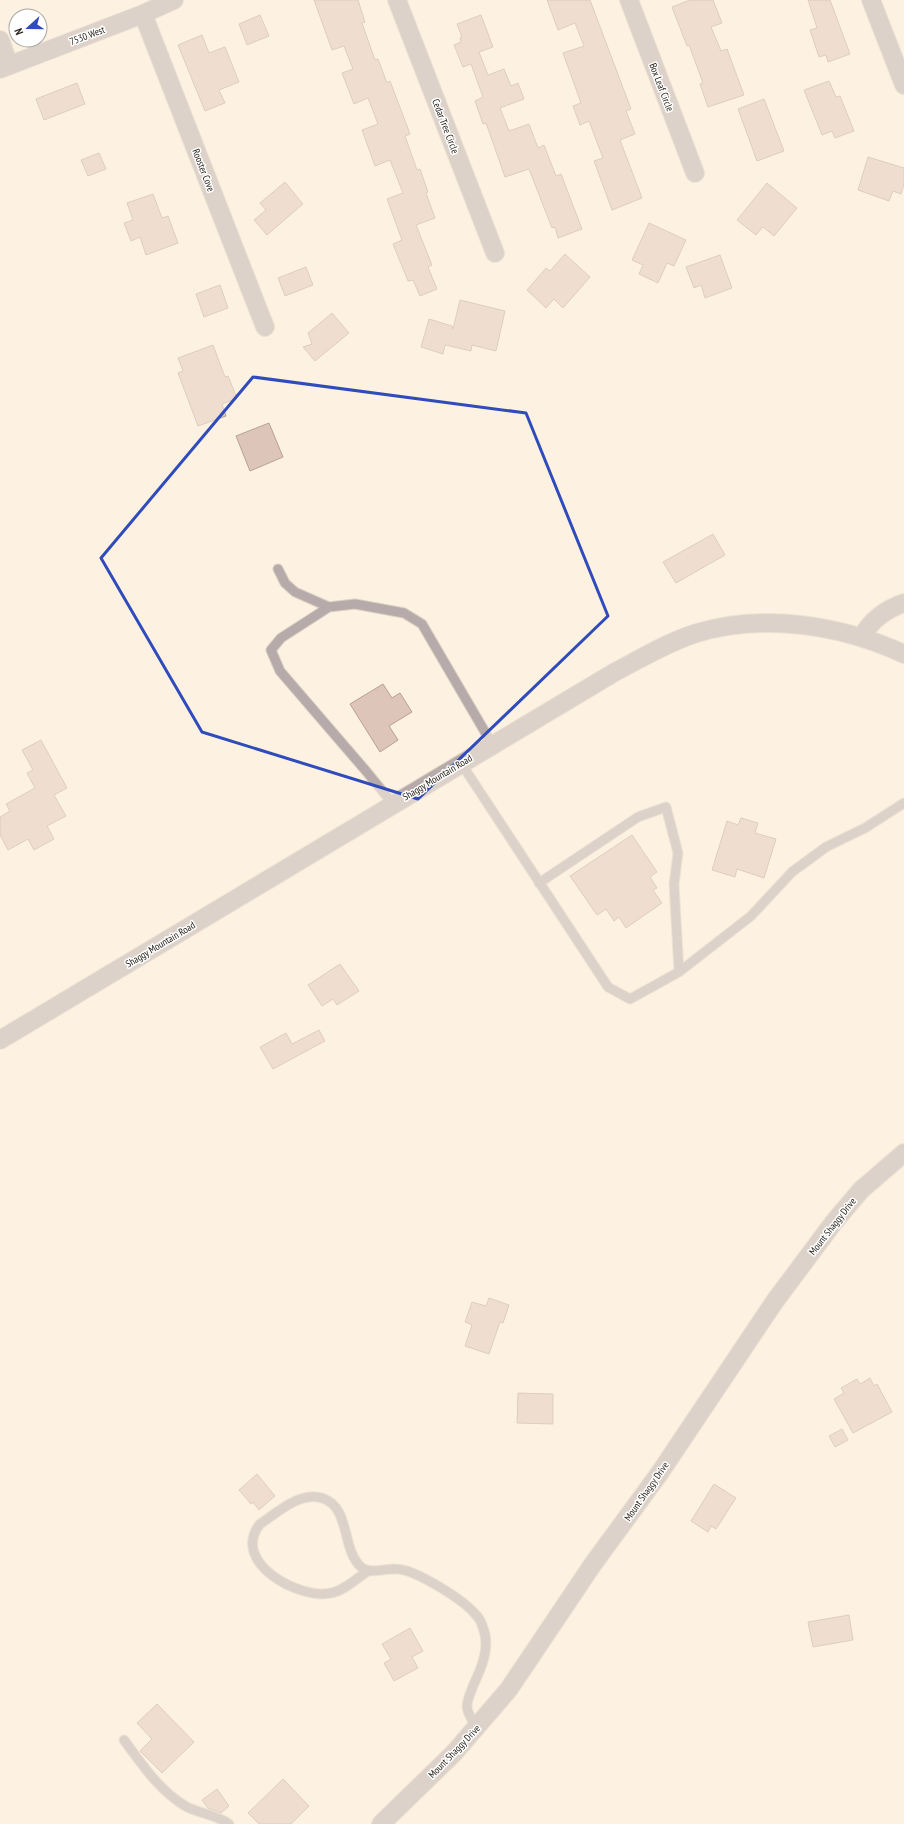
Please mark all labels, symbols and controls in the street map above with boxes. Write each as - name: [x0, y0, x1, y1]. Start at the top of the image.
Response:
- north arrow: [8, 8, 48, 48]
- street label: 7530 West: [68, 23, 107, 48]
- text: N: [11, 26, 26, 37]
- street label: Box Leaf Circle: [646, 61, 677, 113]
- street label: Cedar Tree Circle: [429, 97, 462, 155]
- street label: Rooster Cove: [189, 147, 218, 193]
- street label: Shaggy Mountain Road: [400, 752, 474, 803]
- street label: Shaggy Mountain Road: [123, 919, 197, 970]
- street label: Mount Shaggy Drive: [806, 1195, 859, 1258]
- street label: Mount Shaggy Drive: [621, 1459, 672, 1523]
- street label: Mount Shaggy Drive: [426, 1722, 483, 1781]

